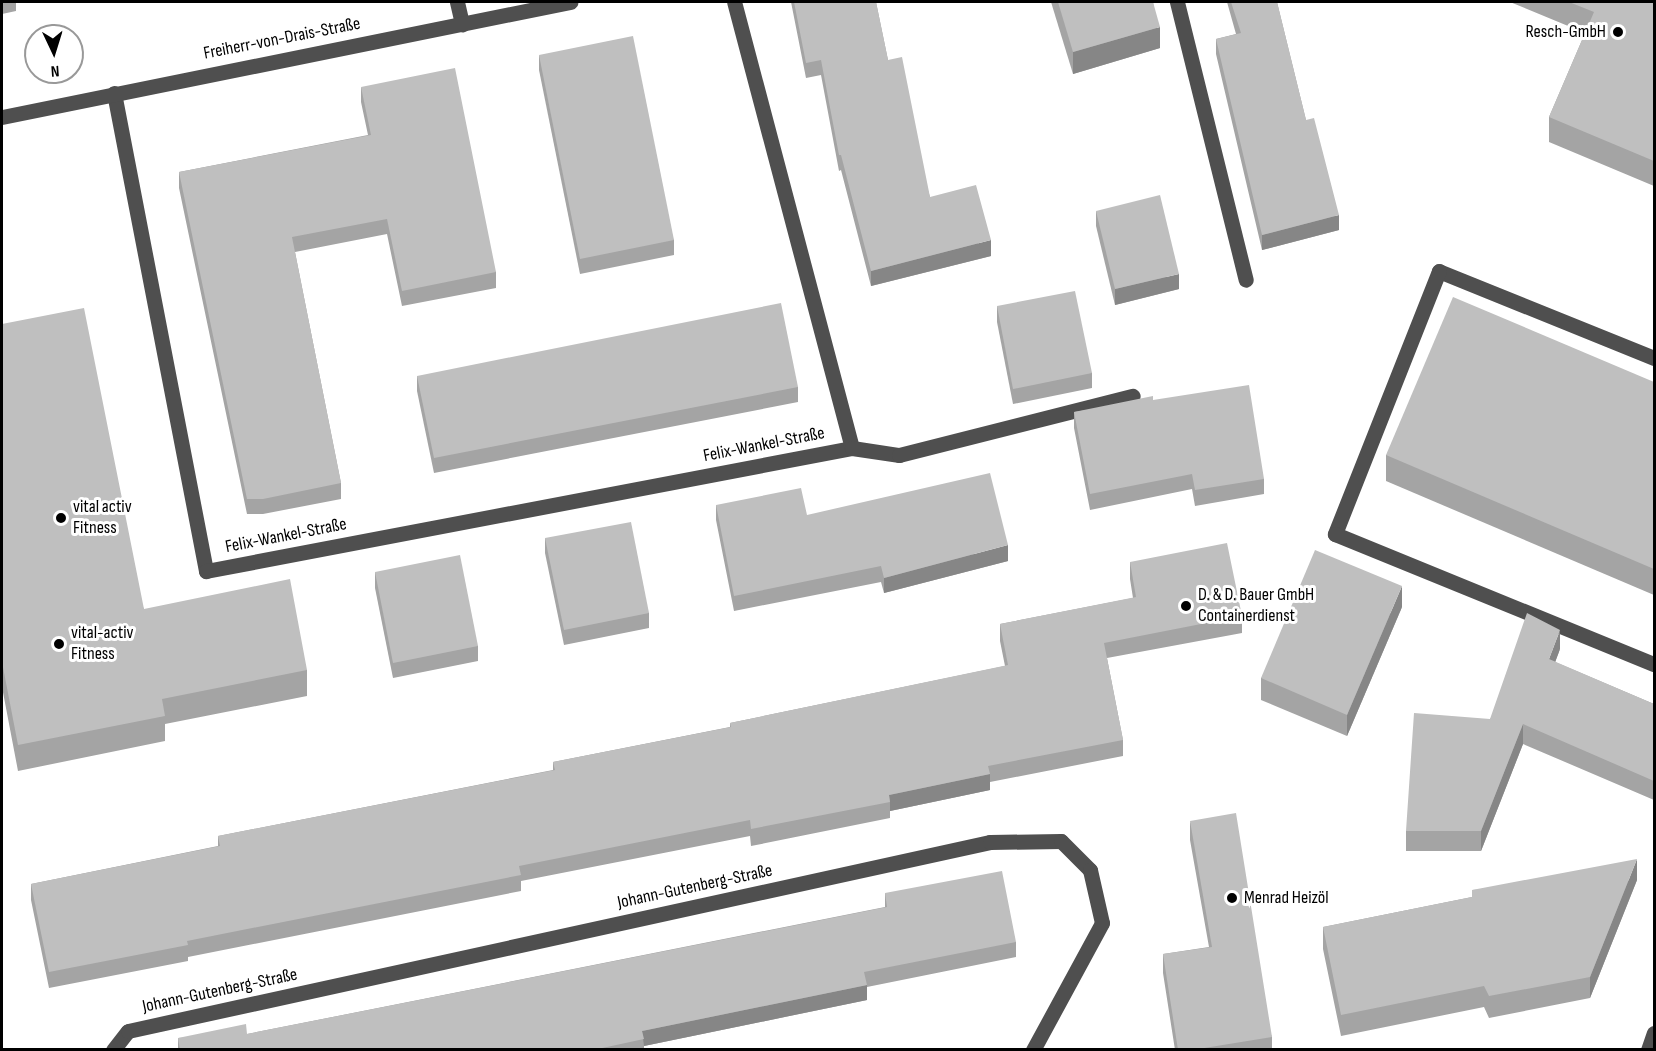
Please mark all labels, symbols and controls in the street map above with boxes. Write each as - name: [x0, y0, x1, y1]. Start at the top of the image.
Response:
- street label: Freiherr-von-Drais-Straße: [202, 13, 362, 65]
- place label: Resch-GmbH: [1525, 21, 1606, 43]
- north arrow: [24, 24, 84, 84]
- marker: Resch-GmbH: [1611, 25, 1625, 39]
- text: N: [50, 61, 60, 80]
- street label: Felix-Wankel-Straße: [702, 423, 826, 467]
- place label: vital activ Fitness: [73, 497, 132, 540]
- marker: vital activ Fitness: [54, 511, 68, 525]
- street label: Felix-Wankel-Straße: [224, 514, 348, 558]
- place label: D. & D. Bauer GmbH Containerdienst: [1198, 585, 1314, 628]
- marker: D. & D. Bauer GmbH Containerdienst: [1179, 599, 1193, 613]
- place label: vital-activ Fitness: [71, 623, 133, 666]
- marker: vital-activ Fitness: [52, 637, 66, 651]
- street label: Johann-Gutenberg-Straße: [616, 860, 774, 914]
- place label: Menrad Heizöl: [1244, 887, 1329, 909]
- marker: Menrad Heizöl: [1225, 891, 1239, 905]
- street label: Johann-Gutenberg-Straße: [141, 964, 299, 1018]

